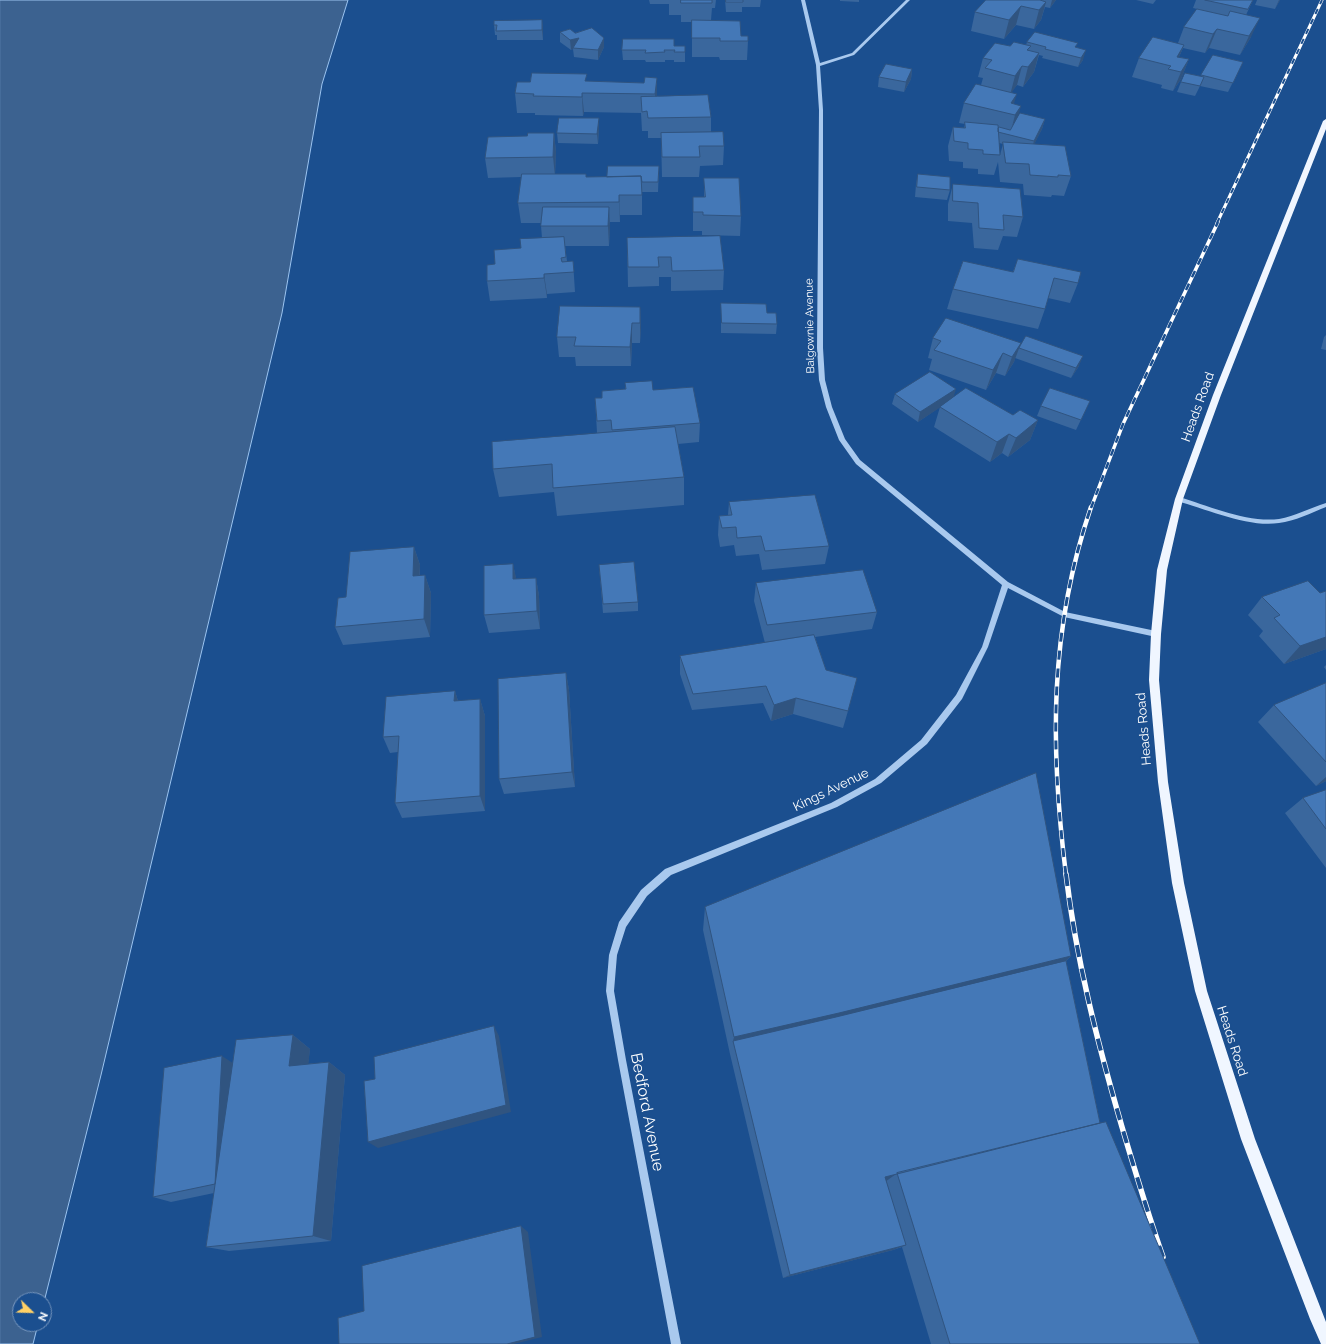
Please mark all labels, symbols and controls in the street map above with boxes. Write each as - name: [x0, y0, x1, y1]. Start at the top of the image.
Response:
- street label: Balgownie Avenue: [803, 278, 817, 374]
- street label: Heads Road: [1178, 370, 1218, 444]
- street label: Heads Road: [1133, 692, 1155, 766]
- street label: Kings Avenue: [791, 765, 871, 815]
- street label: Heads Road: [1213, 1004, 1251, 1078]
- street label: Bedford Avenue: [626, 1051, 668, 1173]
- north arrow: [12, 1292, 52, 1332]
- text: N: [35, 1310, 50, 1323]

